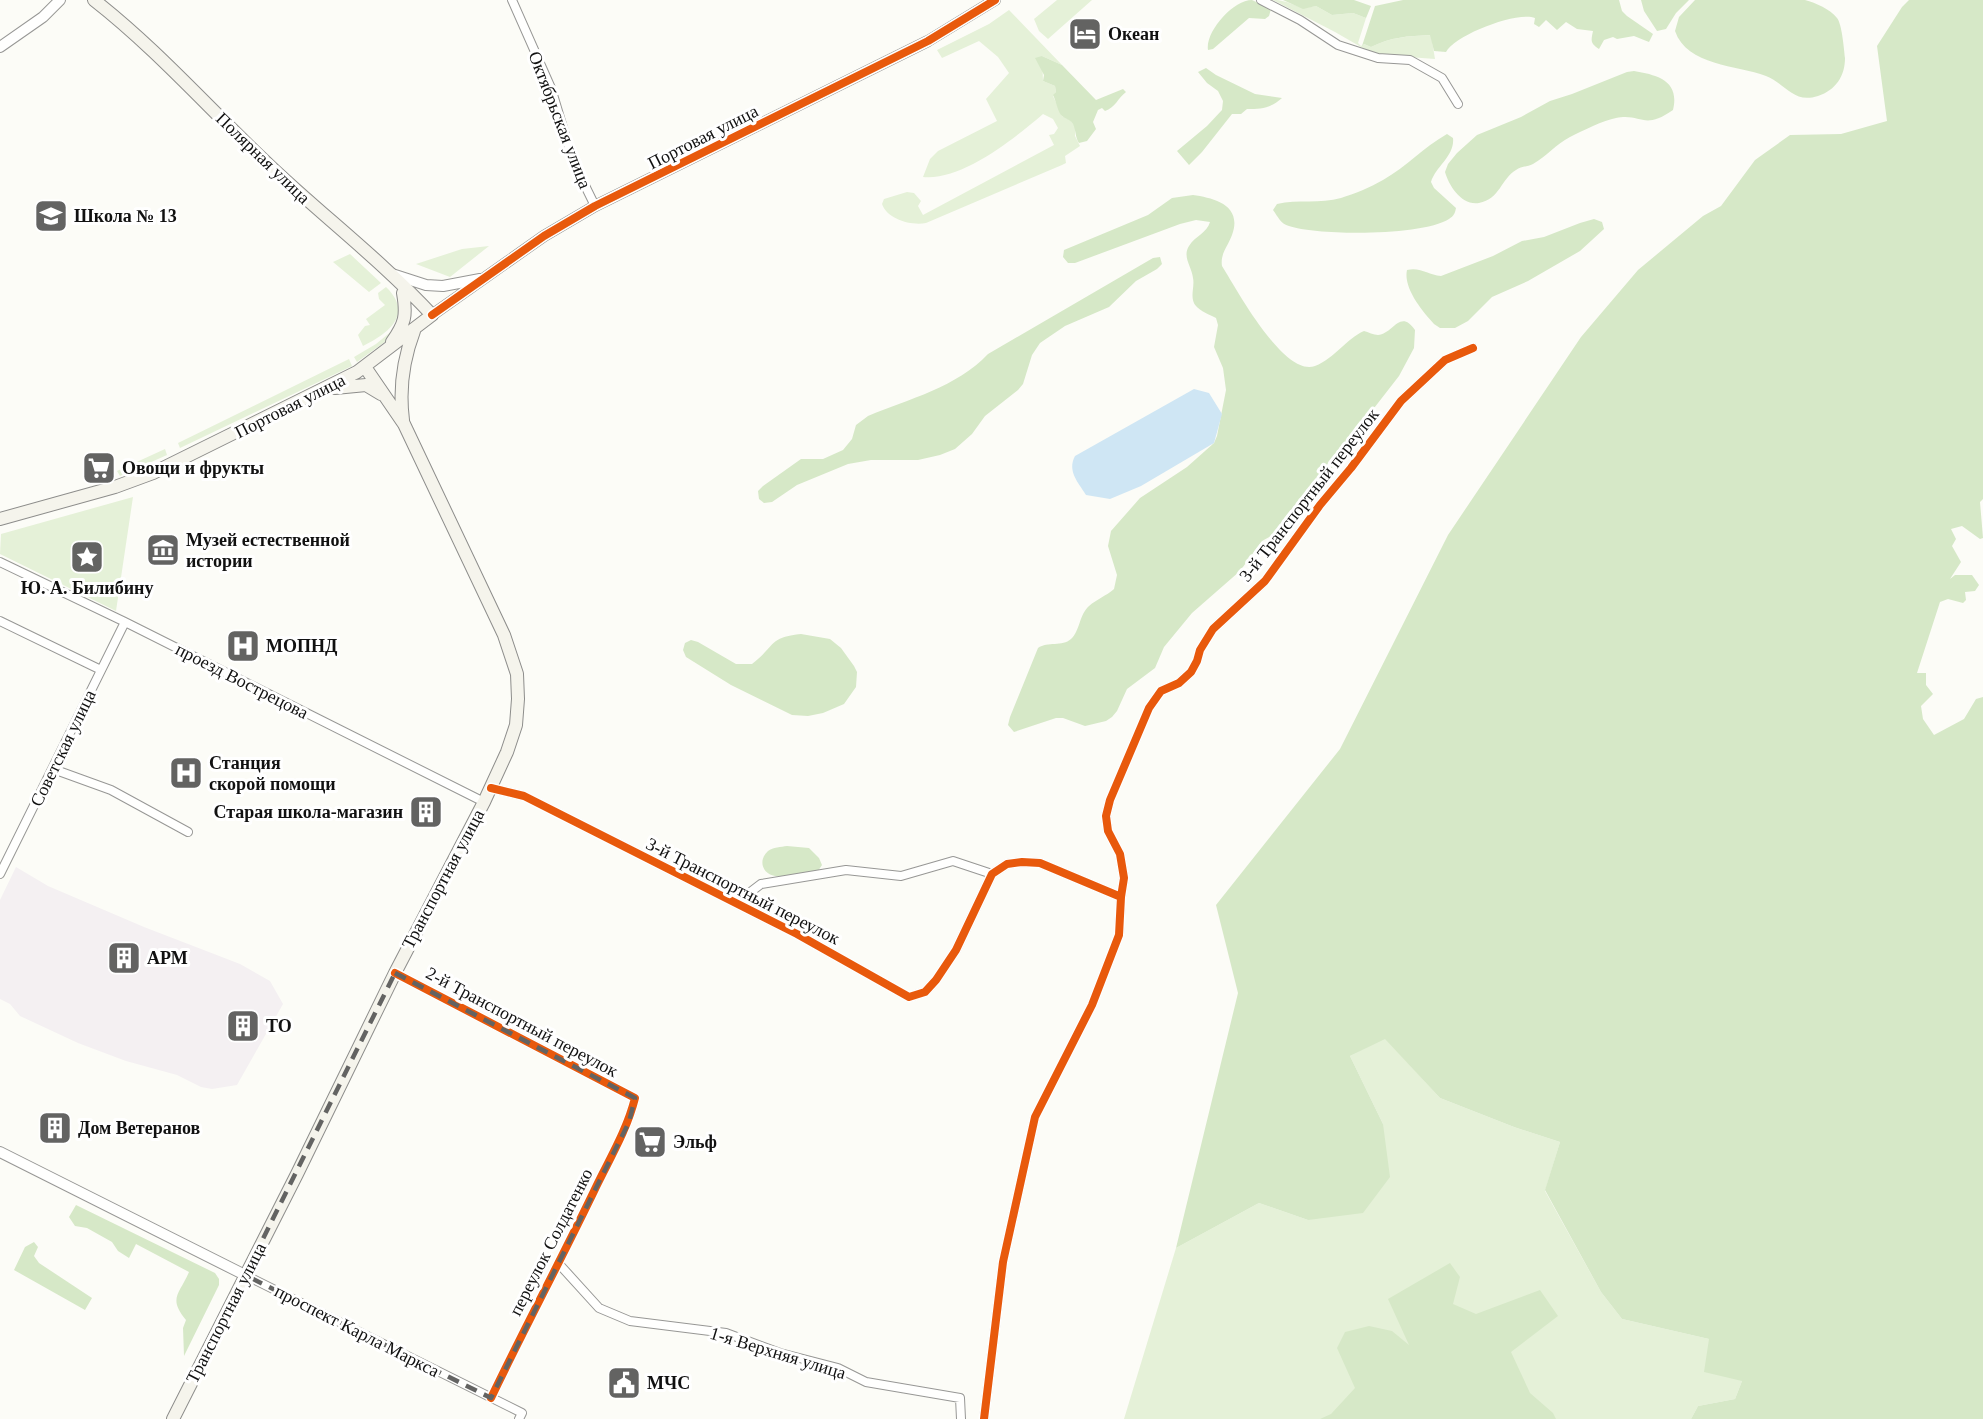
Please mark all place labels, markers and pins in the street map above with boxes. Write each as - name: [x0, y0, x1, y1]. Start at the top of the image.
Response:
- hotel icon: Океан: [1067, 16, 1103, 52]
- place label: Океан: [1108, 24, 1159, 44]
- school or university icon: Школа № 13: [33, 198, 69, 234]
- place label: Школа № 13: [74, 206, 177, 226]
- supermarket icon: Овощи и фрукты: [81, 450, 117, 486]
- place label: Овощи и фрукты: [122, 458, 264, 478]
- place label: Музей естественной истории: [186, 530, 350, 571]
- museum icon: Музей естественной истории: [145, 532, 181, 568]
- place icon: Ю. А. Билибину: [69, 539, 105, 575]
- place label: Ю. А. Билибину: [21, 578, 153, 598]
- hospital icon: МОПНД: [225, 628, 261, 664]
- place label: МОПНД: [266, 636, 338, 656]
- place label: Станция скорой помощи: [209, 753, 336, 794]
- hospital icon: Станция скорой помощи: [168, 755, 204, 791]
- building icon: Старая школа-магазин: [408, 794, 444, 830]
- place label: Старая школа-магазин: [213, 802, 403, 822]
- building icon: АРМ: [106, 940, 142, 976]
- place label: АРМ: [147, 948, 188, 968]
- building icon: ТО: [225, 1008, 261, 1044]
- place label: ТО: [266, 1016, 292, 1036]
- building icon: Дом Ветеранов: [37, 1110, 73, 1146]
- place label: Дом Ветеранов: [78, 1118, 201, 1138]
- supermarket icon: Эльф: [632, 1124, 668, 1160]
- place label: Эльф: [673, 1132, 717, 1152]
- public building icon: МЧС: [606, 1365, 642, 1401]
- place label: МЧС: [647, 1373, 690, 1393]

